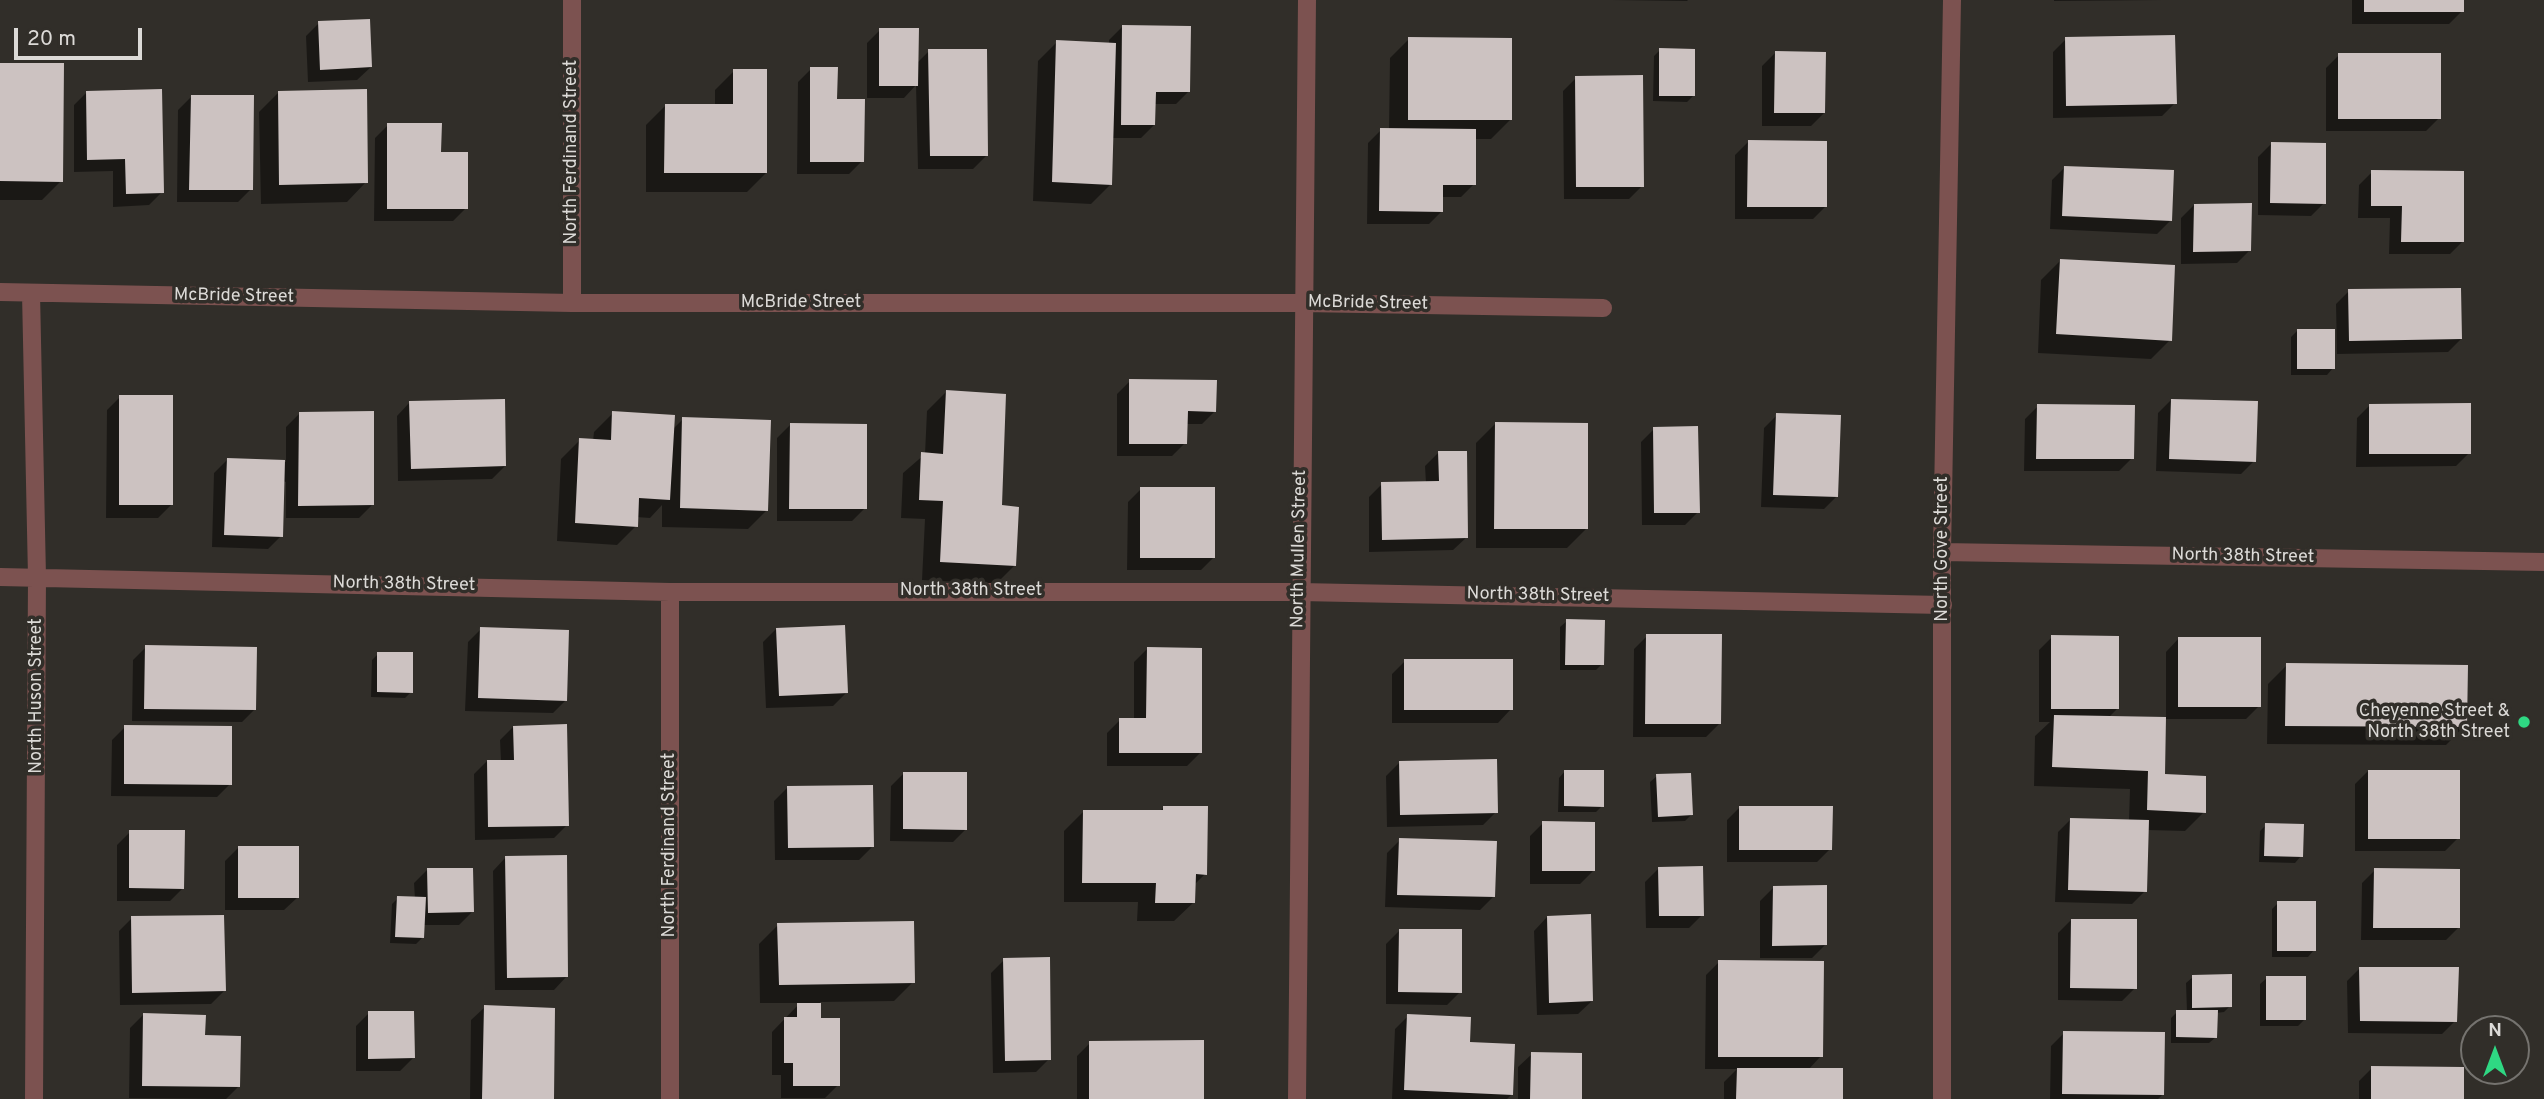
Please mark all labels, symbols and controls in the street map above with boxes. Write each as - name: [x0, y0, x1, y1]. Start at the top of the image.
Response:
- scale bar: [18, 14, 145, 58]
- text: 20 m: [27, 26, 76, 53]
- street label: North Ferdinand Street: [561, 60, 583, 244]
- street label: McBride Street: [174, 285, 294, 309]
- street label: McBride Street: [741, 292, 861, 314]
- street label: McBride Street: [1308, 292, 1428, 316]
- street label: North Mullen Street: [1288, 470, 1312, 628]
- street label: North Gove Street: [1932, 476, 1954, 622]
- street label: North 38th Street: [2171, 545, 2315, 569]
- street label: North 38th Street: [332, 573, 476, 597]
- street label: North 38th Street: [900, 580, 1042, 602]
- street label: North 38th Street: [1466, 584, 1610, 608]
- street label: North Huson Street: [26, 618, 48, 774]
- place label: Cheyenne Street & North 38th Street: [2359, 701, 2510, 744]
- marker: Cheyenne Street & North 38th Street: [2516, 714, 2532, 730]
- street label: North Ferdinand Street: [659, 753, 681, 937]
- north arrow: [2460, 1015, 2530, 1085]
- text: N: [2488, 1019, 2502, 1043]

